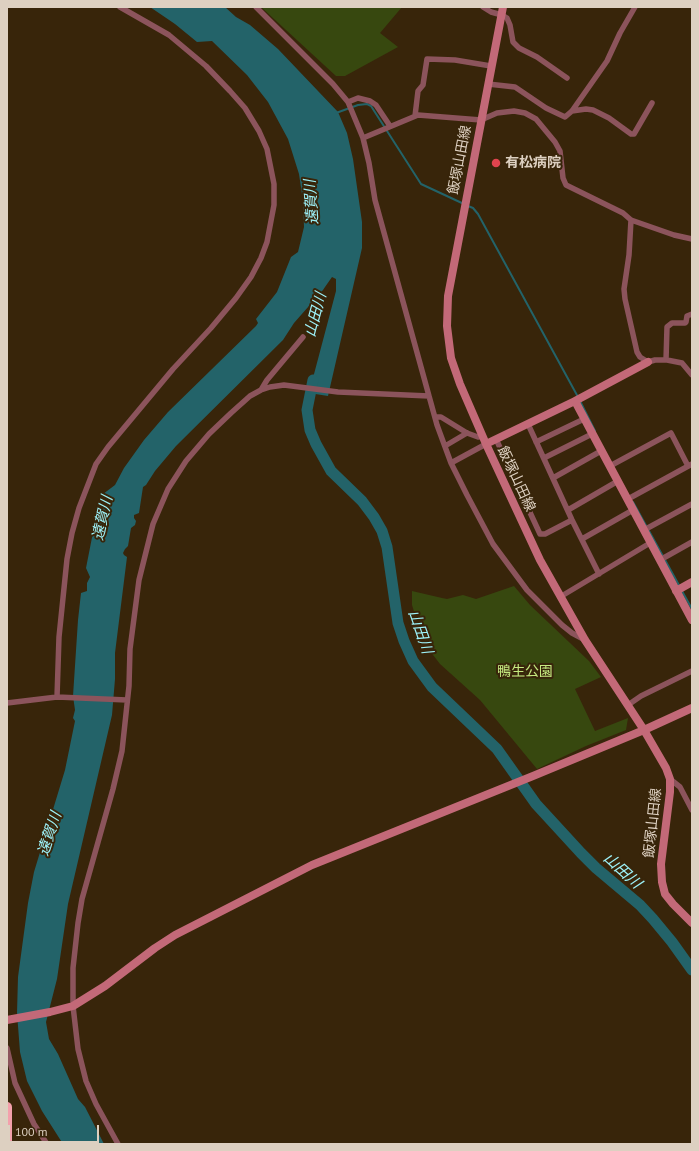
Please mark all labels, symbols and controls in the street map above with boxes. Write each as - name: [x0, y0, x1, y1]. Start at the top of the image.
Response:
- street label: 飯塚山田線: [445, 124, 475, 196]
- place label: 有松病院: [505, 155, 561, 171]
- marker: 有松病院: [490, 157, 502, 169]
- water label: 遠賀川: [301, 179, 323, 225]
- water label: 山田川: [301, 291, 331, 339]
- street label: 飯塚山田線: [494, 444, 538, 514]
- water label: 遠賀川: [89, 494, 117, 542]
- water label: 山田川: [404, 608, 436, 656]
- park label: 鴨生公園: [497, 664, 553, 680]
- street label: 飯塚山田線: [641, 787, 665, 859]
- water label: 遠賀川: [34, 810, 66, 858]
- water label: 山田川: [599, 849, 645, 893]
- scale bar: [10, 1117, 101, 1143]
- text: 100 m: [15, 1124, 48, 1139]

